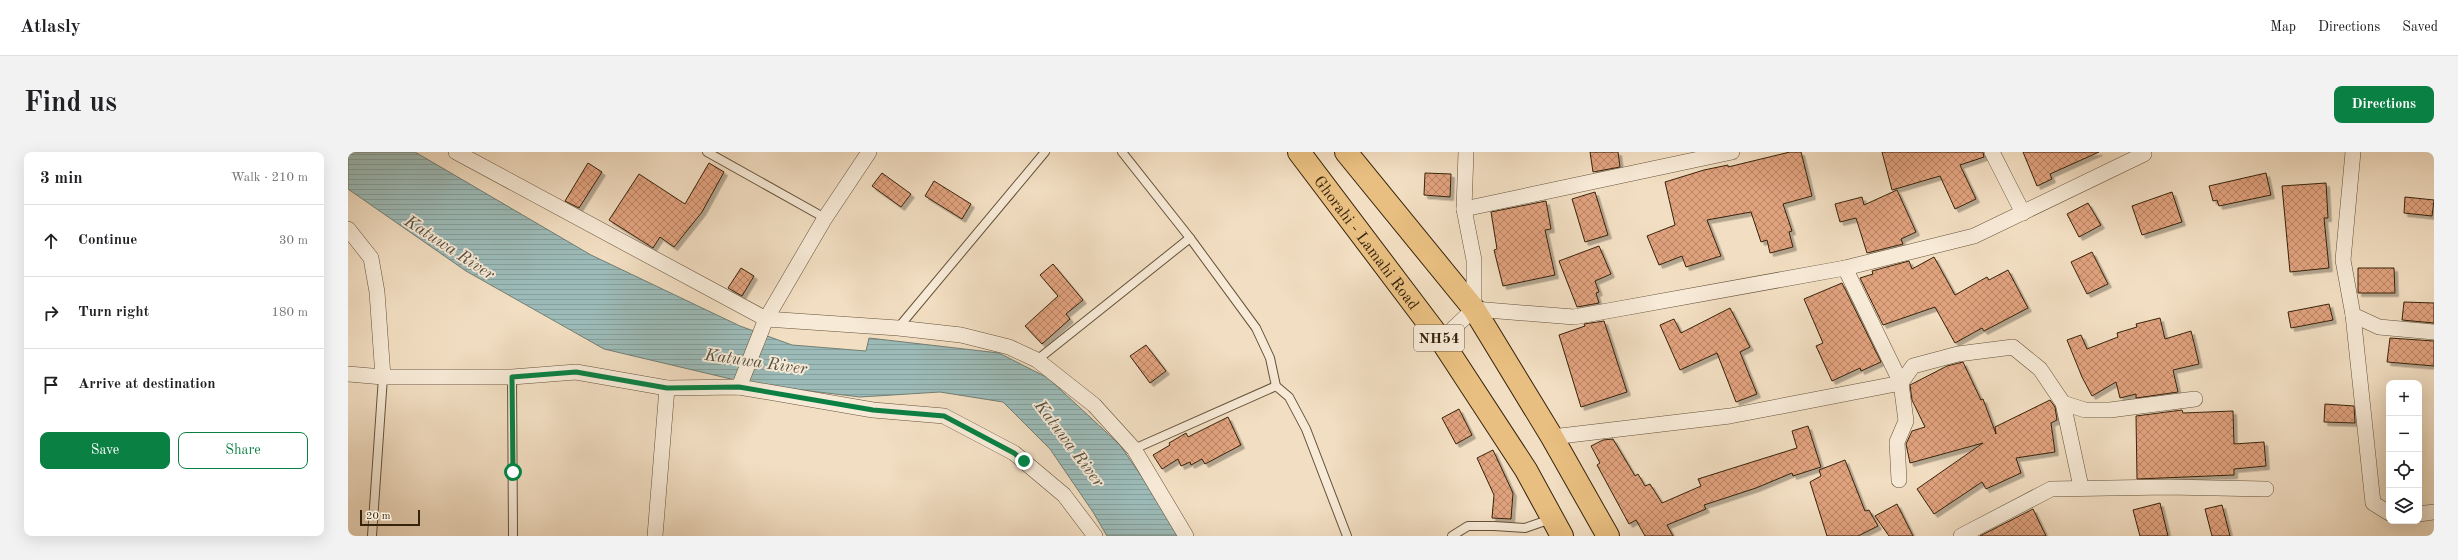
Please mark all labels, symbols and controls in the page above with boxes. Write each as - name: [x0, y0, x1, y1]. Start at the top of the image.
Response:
- text: Atlasly: [20, 18, 81, 37]
- text: Map: [2270, 20, 2296, 34]
- text: Directions: [2318, 20, 2380, 34]
- text: Saved: [2402, 20, 2438, 34]
- button: Directions: [2334, 86, 2434, 123]
- text: Find us: [24, 90, 117, 118]
- text: 3 min: [40, 170, 83, 187]
- text: Walk · 210 m: [231, 171, 308, 184]
- street label: Ghorahi - Lamahi Road: [1310, 173, 1421, 313]
- water label: Katuwa River: [400, 212, 498, 284]
- icon: ahead: [40, 230, 62, 252]
- text: Continue: [78, 233, 137, 248]
- text: 30 m: [279, 234, 308, 247]
- icon: right: [40, 302, 62, 324]
- text: Turn right: [78, 305, 149, 320]
- text: 180 m: [271, 306, 308, 319]
- road number: NH54: [1414, 325, 1464, 351]
- water label: Katuwa River: [702, 347, 809, 378]
- icon: arrive: [40, 374, 62, 396]
- text: Arrive at destination: [78, 377, 216, 392]
- map controls: [2386, 380, 2422, 524]
- button: +: [2386, 380, 2422, 416]
- water label: Katuwa River: [1030, 397, 1107, 491]
- button: −: [2386, 416, 2422, 452]
- button: Save: [40, 432, 170, 469]
- button: Share: [178, 432, 308, 469]
- route end: [1015, 452, 1033, 470]
- button: locate: [2386, 452, 2422, 488]
- route start: [504, 463, 522, 481]
- button: layers: [2386, 488, 2422, 524]
- scale bar: [360, 508, 420, 527]
- text: 20 m: [366, 511, 391, 522]

